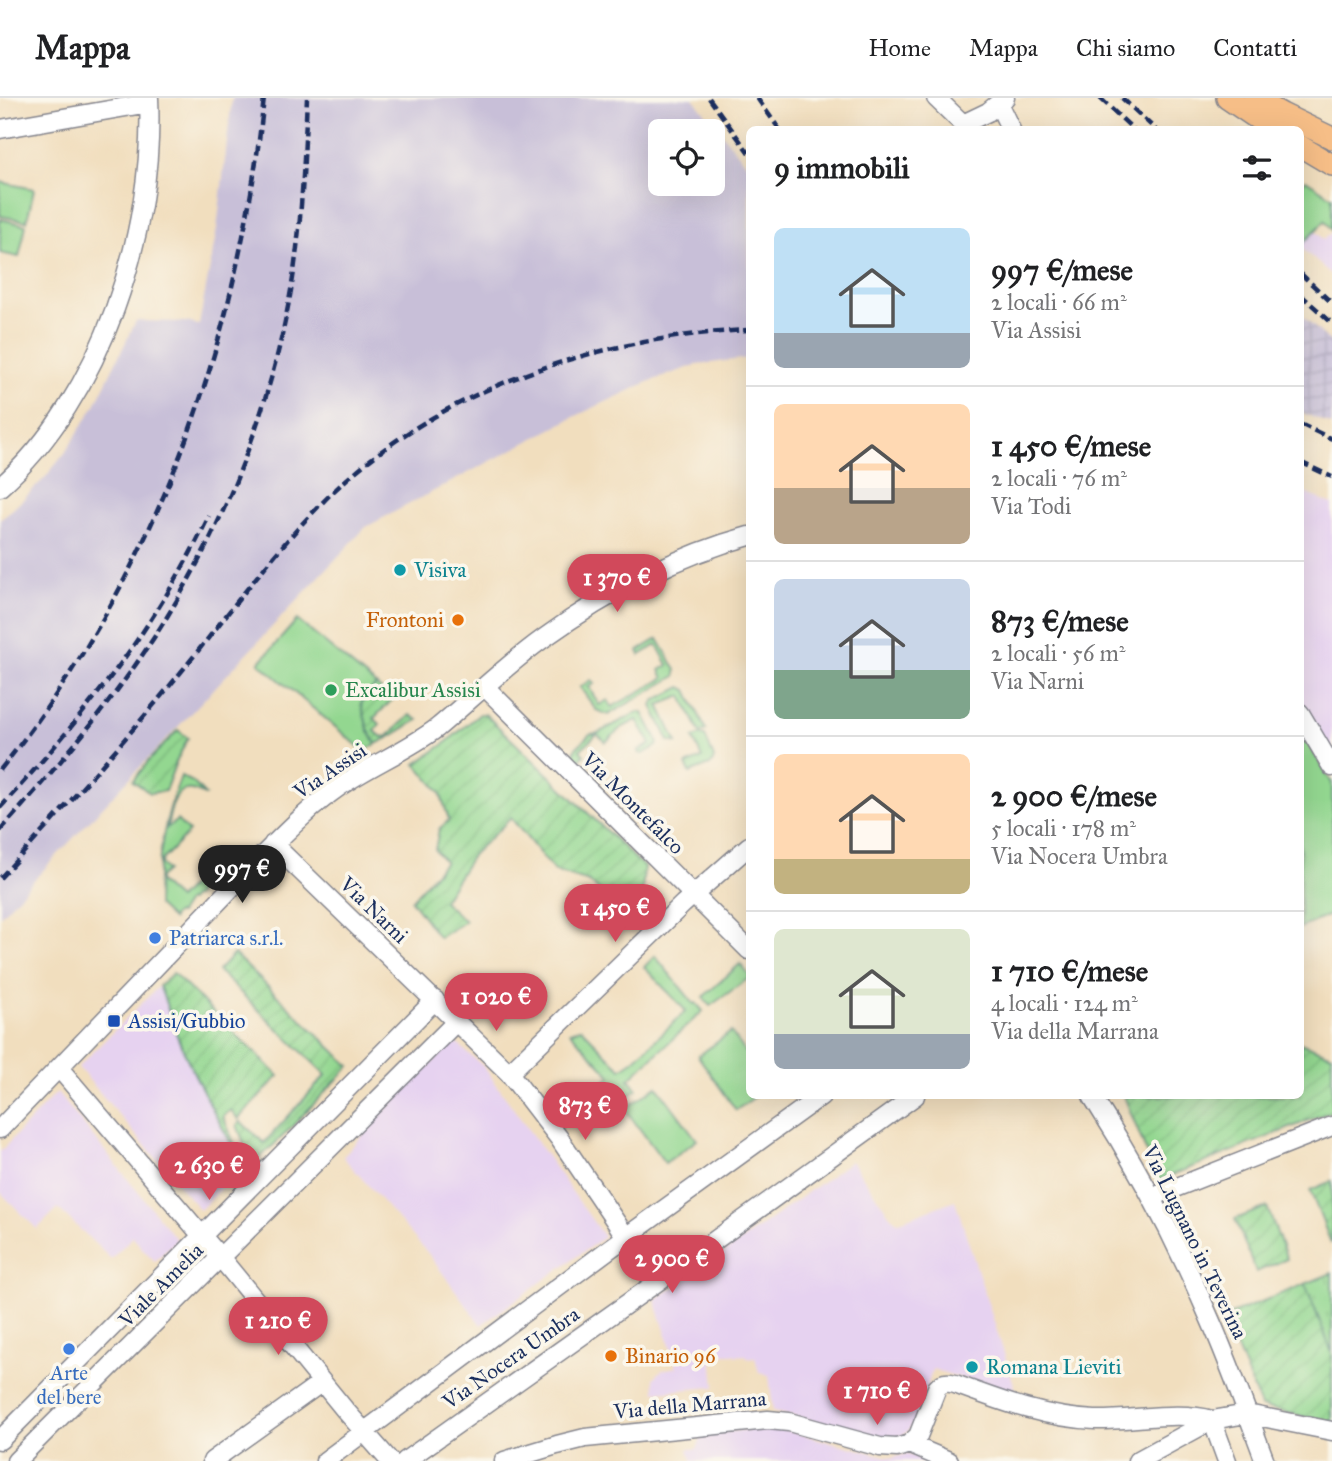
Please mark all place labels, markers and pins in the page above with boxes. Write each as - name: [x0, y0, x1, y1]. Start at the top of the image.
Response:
- pin: 1 370 €: [552, 554, 682, 614]
- place label: Visiva: [413, 557, 467, 583]
- marker: Visiva: [392, 562, 408, 578]
- place label: Frontoni: [366, 607, 444, 633]
- marker: Frontoni: [450, 612, 466, 628]
- place label: Excalibur Assisi: [345, 677, 481, 703]
- marker: Excalibur Assisi: [323, 682, 339, 698]
- pin: 997 €: [193, 846, 291, 905]
- pin: 1 450 €: [550, 884, 680, 944]
- place label: Patriarca s.r.l.: [169, 925, 283, 951]
- marker: Patriarca s.r.l.: [147, 930, 163, 946]
- pin: 1 020 €: [431, 974, 561, 1033]
- place label: Assisi/Gubbio: [127, 1008, 246, 1034]
- marker: Assisi/Gubbio: [106, 1013, 122, 1029]
- pin: 873 €: [536, 1082, 634, 1142]
- pin: 2 630 €: [144, 1142, 274, 1202]
- pin: 2 900 €: [607, 1236, 737, 1295]
- pin: 1 210 €: [213, 1298, 343, 1357]
- marker: Arte del bere: [61, 1341, 77, 1357]
- place label: Binario 96: [625, 1343, 717, 1369]
- marker: Binario 96: [603, 1348, 619, 1364]
- place label: Romana Lieviti: [986, 1354, 1122, 1380]
- marker: Romana Lieviti: [964, 1359, 980, 1375]
- place label: Arte del bere: [37, 1360, 102, 1410]
- pin: 1 710 €: [812, 1368, 942, 1427]

